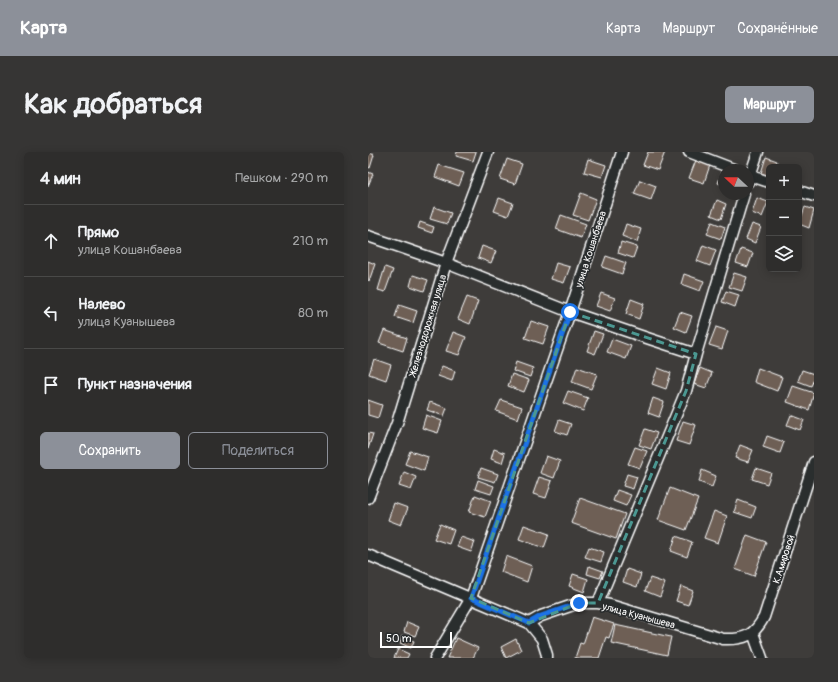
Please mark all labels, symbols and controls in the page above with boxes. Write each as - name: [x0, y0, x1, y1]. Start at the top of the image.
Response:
- text: Карта: [20, 16, 67, 40]
- text: Карта: [606, 20, 641, 37]
- text: Маршрут: [663, 20, 715, 37]
- text: Сохранённые: [737, 20, 818, 37]
- button: Маршрут: [725, 86, 814, 123]
- text: Как добраться: [24, 87, 202, 122]
- north arrow: [718, 164, 754, 200]
- map controls: [766, 164, 802, 272]
- button: +: [766, 164, 802, 200]
- text: 4 мин: [40, 168, 81, 189]
- text: Пешком · 290 m: [235, 170, 328, 186]
- button: −: [766, 200, 802, 236]
- street label: улица Кошанбаева: [573, 209, 609, 290]
- text: Прямо: [78, 223, 119, 242]
- icon: ahead: [40, 230, 62, 252]
- text: 210 m: [292, 233, 328, 249]
- button: layers: [766, 236, 802, 272]
- text: улица Кошанбаева: [78, 242, 182, 258]
- street label: Железнодорожная улица: [406, 273, 449, 379]
- text: Налево: [78, 295, 125, 314]
- icon: left: [40, 302, 62, 324]
- route start: [561, 303, 579, 321]
- text: 80 m: [298, 305, 328, 321]
- text: улица Куанышева: [78, 314, 175, 330]
- icon: arrive: [40, 374, 62, 396]
- text: Пункт назначения: [78, 375, 192, 394]
- button: Сохранить: [40, 432, 180, 469]
- button: Поделиться: [188, 432, 328, 469]
- street label: К.Амировой: [770, 533, 798, 585]
- route end: [570, 594, 588, 612]
- street label: улица Куанышева: [600, 600, 677, 632]
- scale bar: [380, 630, 452, 649]
- text: 50 m: [386, 632, 412, 645]

